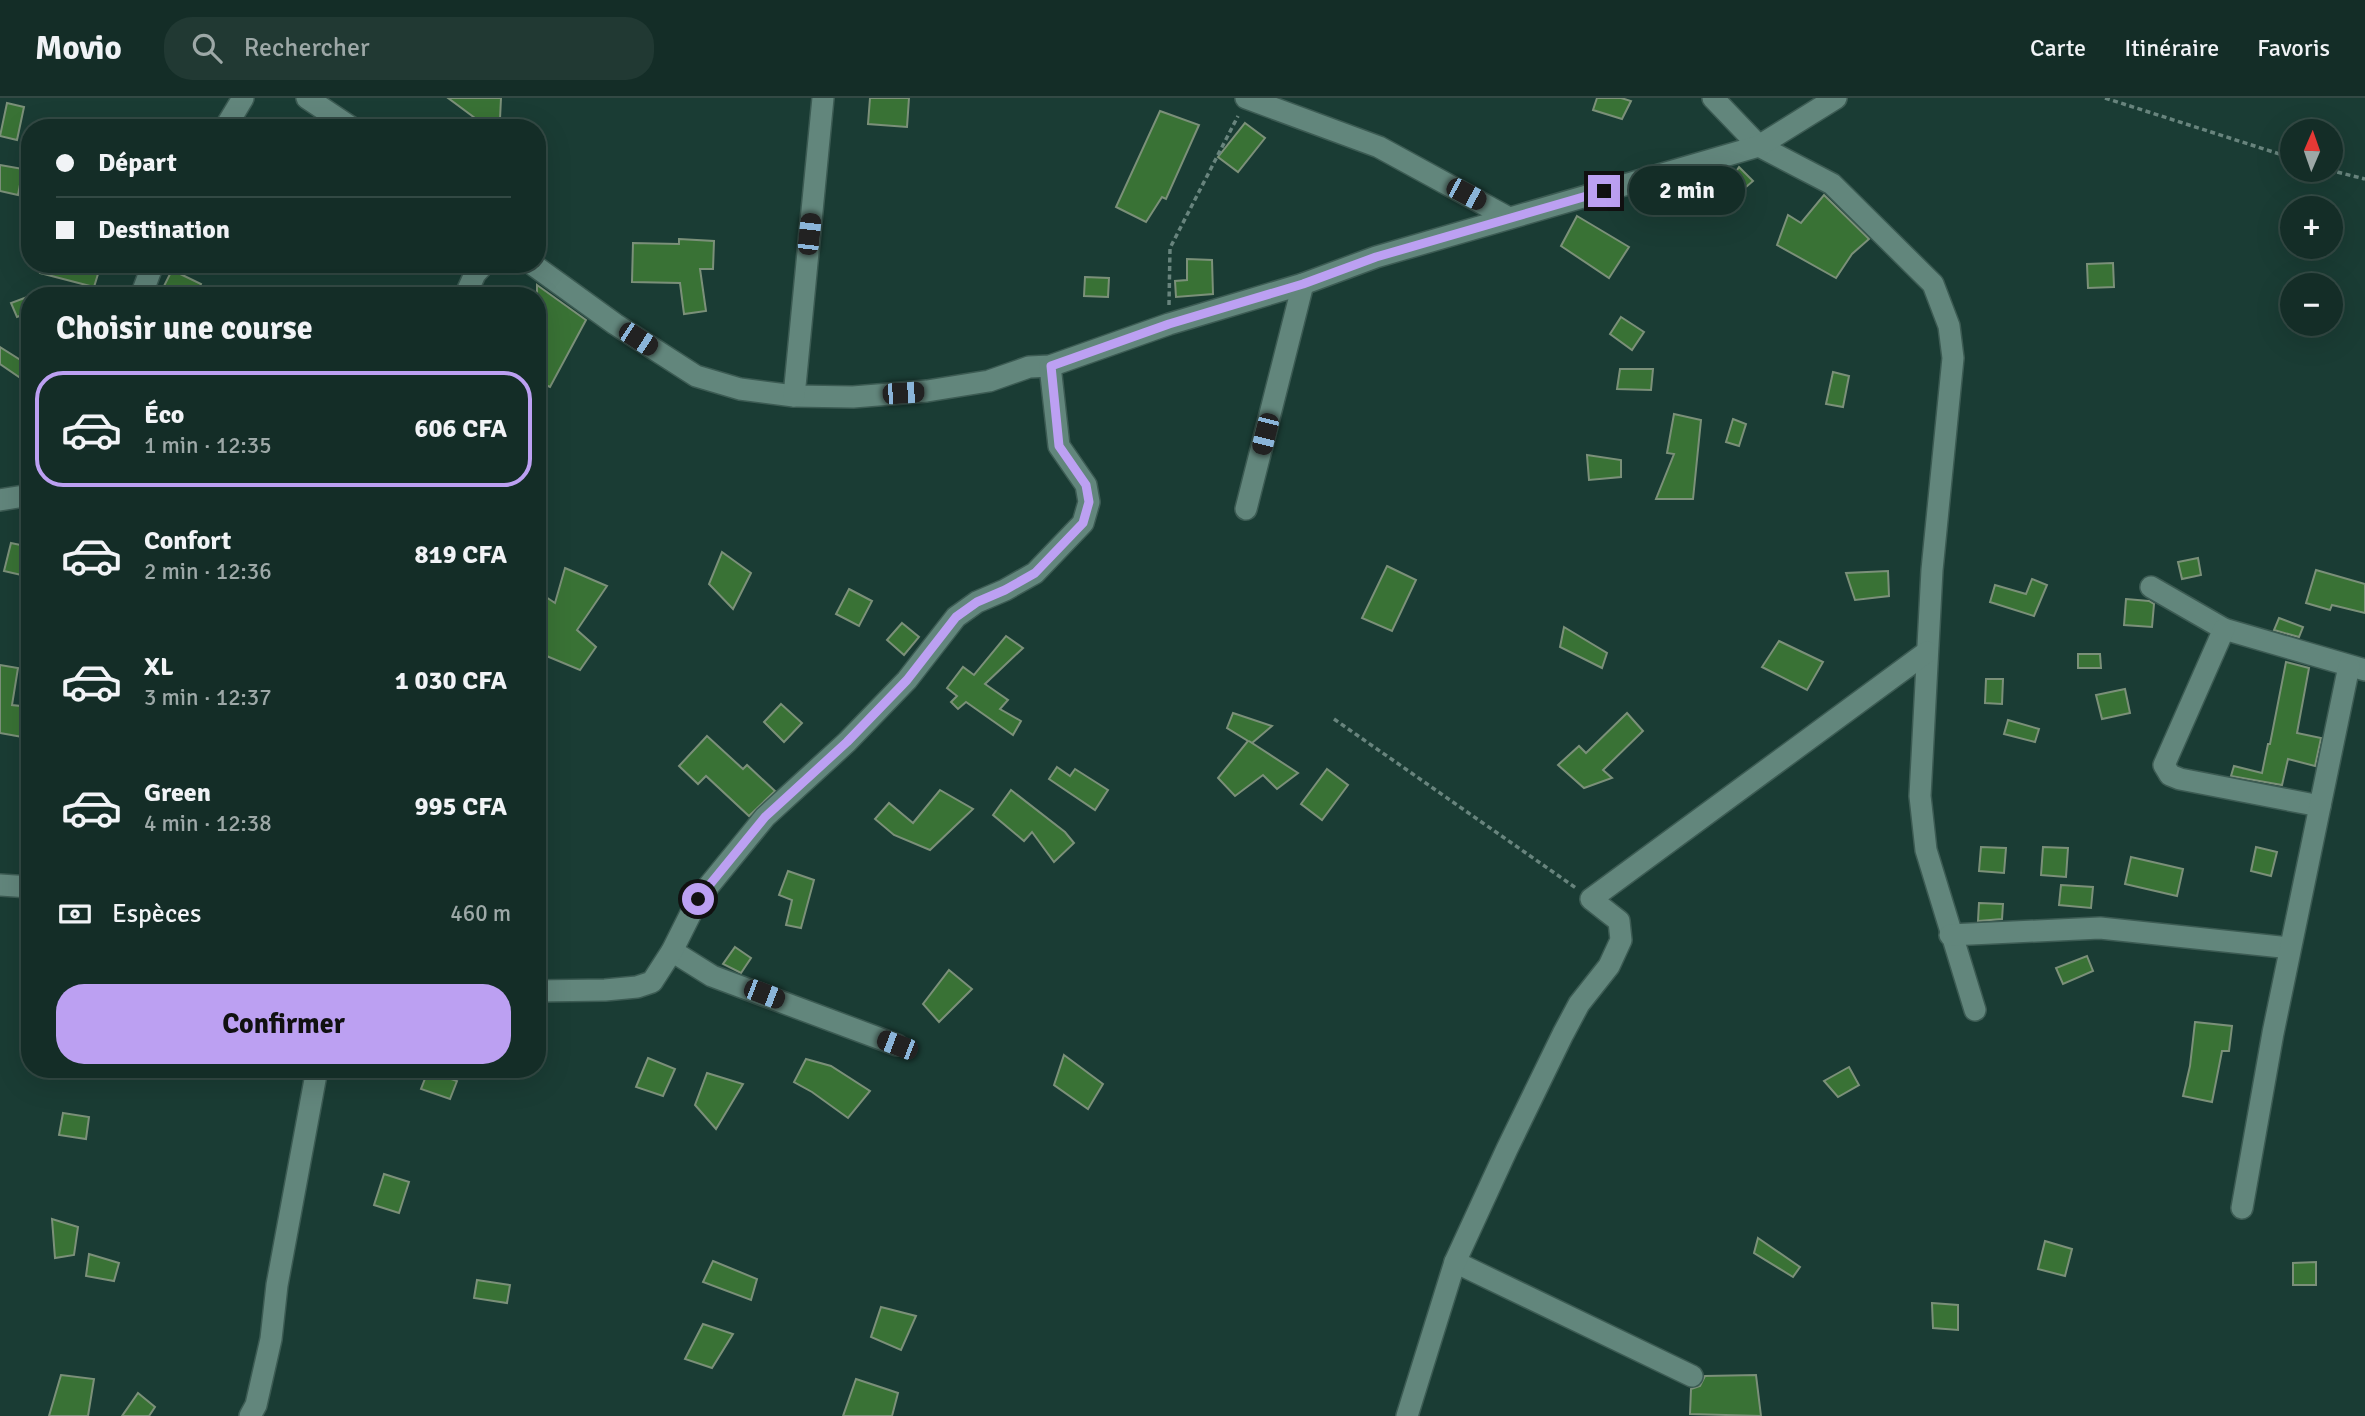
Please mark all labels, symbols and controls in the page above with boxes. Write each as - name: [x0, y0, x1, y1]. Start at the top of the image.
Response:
- search box: [164, 17, 654, 80]
- text: Movio: [35, 28, 122, 69]
- icon: search: [188, 29, 226, 67]
- text: Rechercher: [244, 32, 370, 64]
- text: Carte: [2030, 33, 2086, 63]
- text: Itinéraire: [2124, 33, 2219, 63]
- text: Favoris: [2257, 33, 2330, 63]
- north arrow: [2280, 119, 2343, 182]
- map controls: [2280, 119, 2343, 336]
- text: Départ: [98, 147, 177, 179]
- callout: 2 min: [1628, 166, 1744, 216]
- car: [1443, 175, 1490, 213]
- route end: [1588, 175, 1620, 207]
- text: 2 min: [1659, 176, 1715, 205]
- button: +: [2280, 196, 2343, 259]
- car: [797, 212, 822, 256]
- text: Destination: [98, 214, 230, 246]
- button: −: [2280, 273, 2343, 336]
- text: Choisir une course: [56, 309, 313, 348]
- car: [615, 319, 662, 359]
- car: [882, 381, 925, 405]
- icon: car: [60, 398, 123, 461]
- text: Éco: [144, 399, 184, 431]
- car: [1250, 411, 1281, 457]
- text: 606 CFA: [415, 413, 507, 445]
- text: 1 min · 12:35: [144, 431, 272, 460]
- icon: car: [60, 524, 123, 587]
- text: Confort: [144, 525, 231, 557]
- text: 819 CFA: [415, 539, 507, 571]
- text: 2 min · 12:36: [144, 557, 272, 586]
- icon: car: [60, 650, 123, 713]
- text: XL: [144, 651, 174, 683]
- text: 1 030 CFA: [395, 665, 507, 697]
- text: 3 min · 12:37: [144, 683, 272, 712]
- icon: car: [60, 776, 123, 839]
- text: Green: [144, 777, 211, 809]
- text: 995 CFA: [415, 791, 507, 823]
- text: 4 min · 12:38: [144, 809, 272, 838]
- route start: [682, 883, 714, 915]
- icon: cash: [56, 895, 94, 933]
- text: Espèces: [112, 898, 201, 930]
- text: 460 m: [450, 899, 511, 928]
- car: [741, 977, 788, 1011]
- button: Confirmer: [56, 984, 511, 1064]
- car: [874, 1028, 921, 1062]

